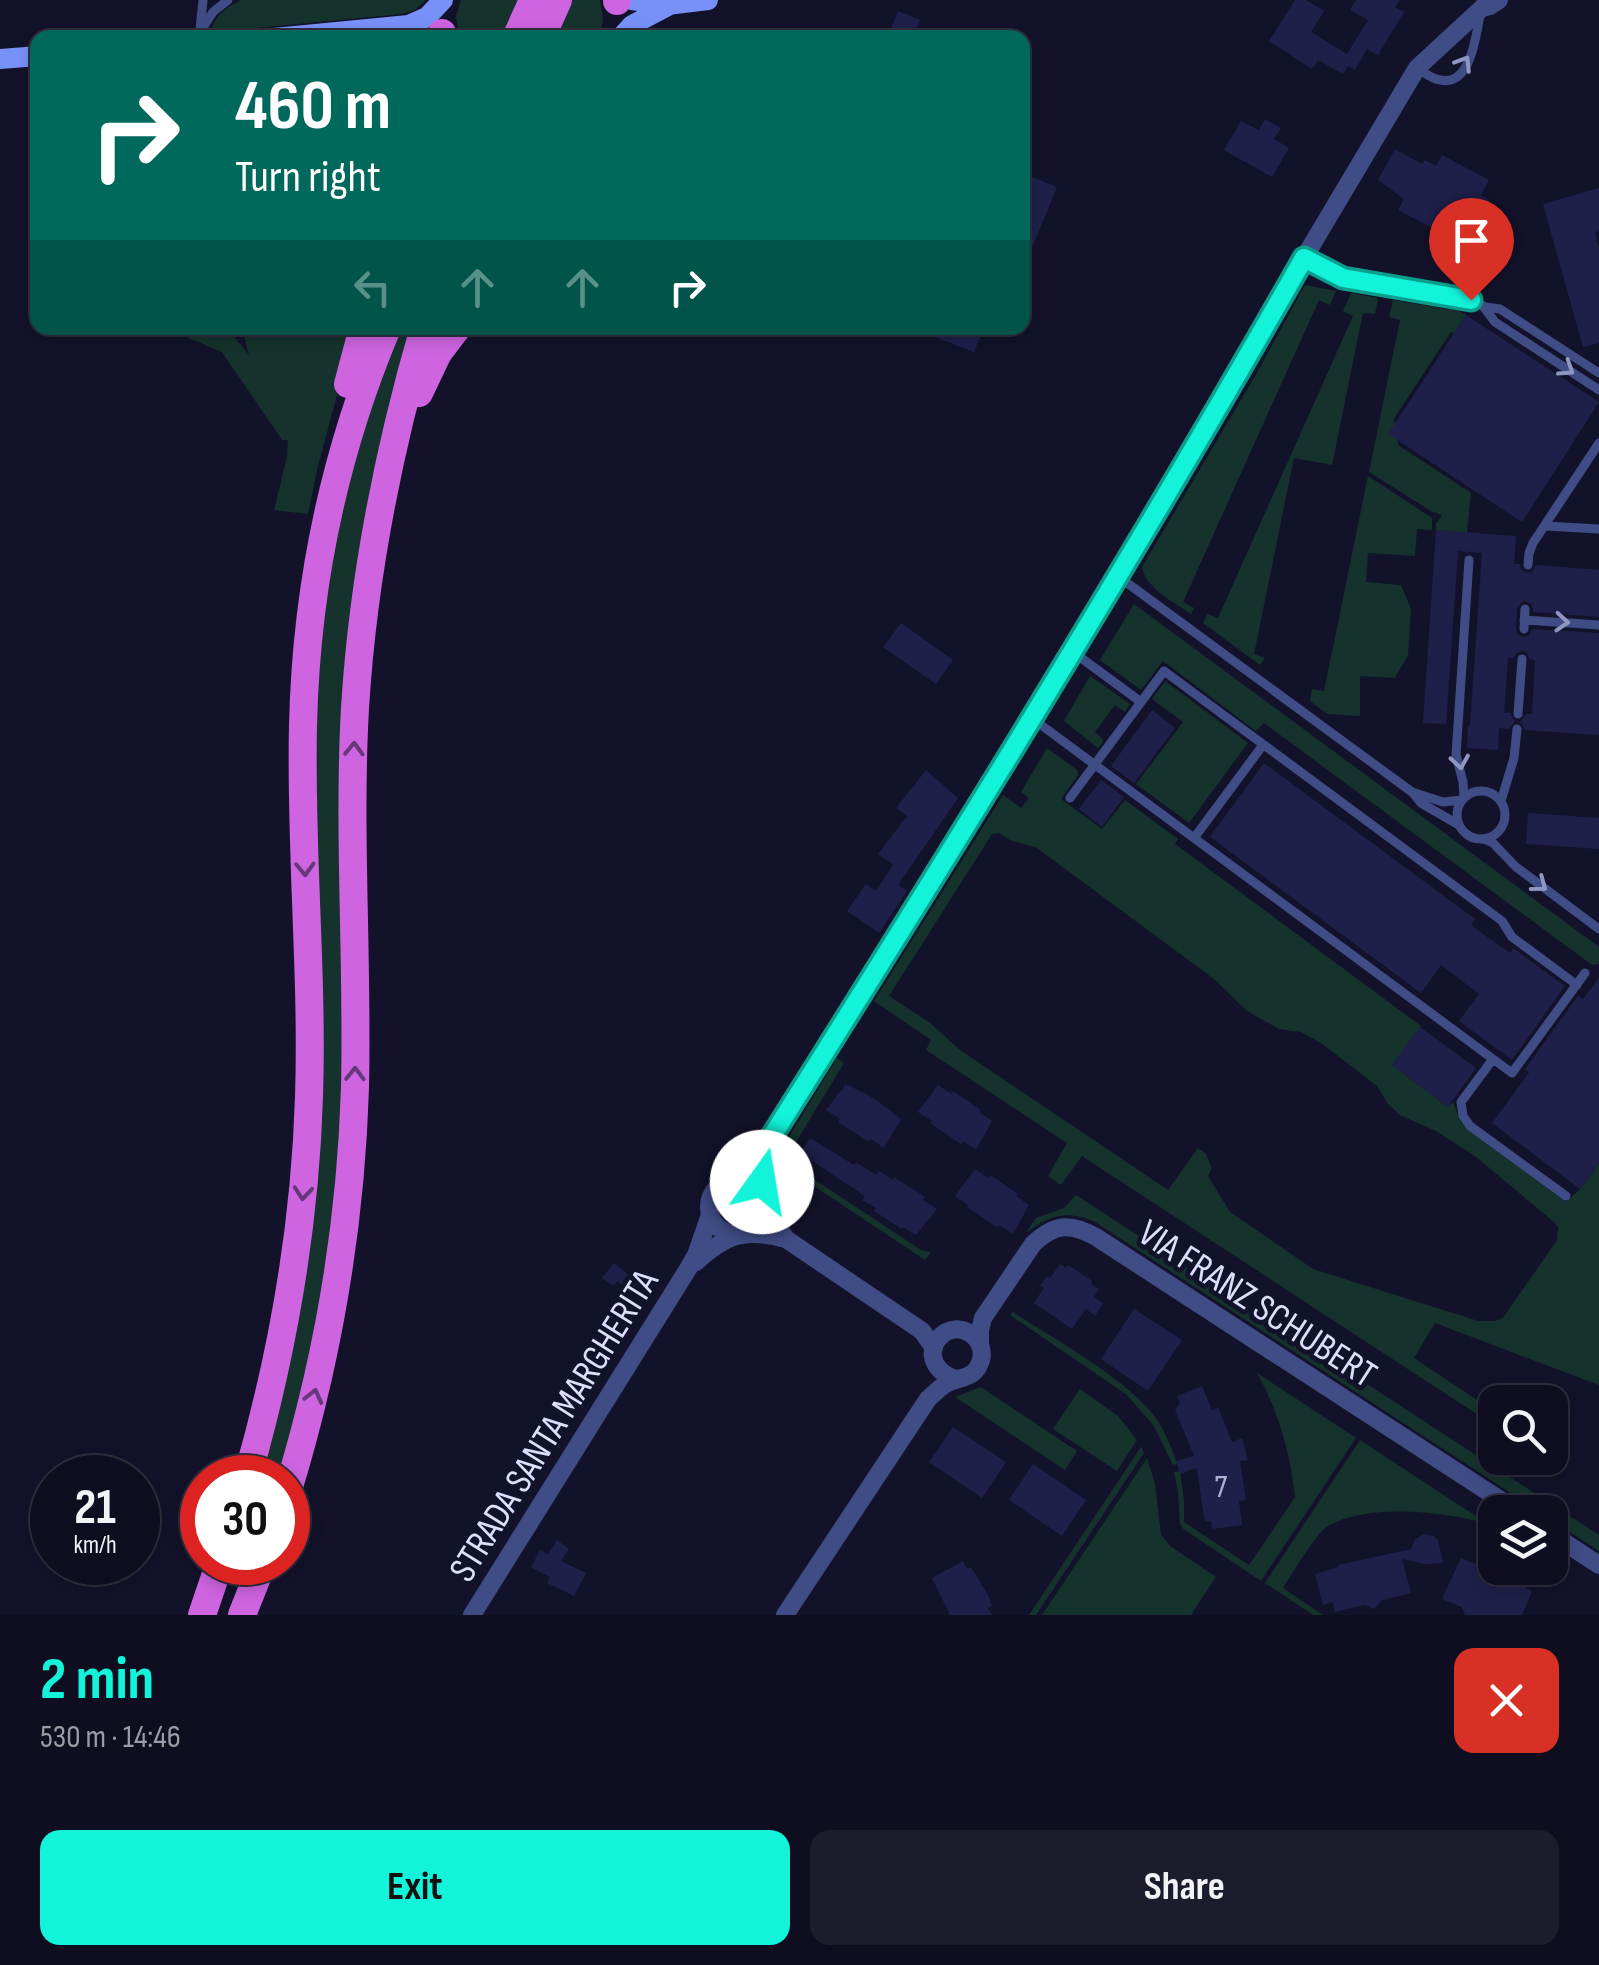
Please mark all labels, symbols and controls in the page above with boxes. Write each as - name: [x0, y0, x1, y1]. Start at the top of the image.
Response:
- one-way arrow: [1452, 56, 1471, 74]
- text: 460 m: [235, 65, 391, 149]
- icon: right: [70, 70, 200, 200]
- text: Turn right: [235, 150, 381, 205]
- pin: [1429, 198, 1514, 301]
- icon: arrive: [1444, 213, 1499, 268]
- icon: left: [345, 260, 400, 315]
- icon: ahead: [450, 260, 505, 315]
- icon: ahead: [555, 260, 610, 315]
- icon: right: [660, 260, 715, 315]
- one-way arrow: [1556, 356, 1574, 375]
- one-way arrow: [1554, 611, 1570, 632]
- one-way arrow: [343, 741, 364, 757]
- one-way arrow: [1449, 754, 1470, 770]
- one-way arrow: [294, 861, 315, 877]
- one-way arrow: [1529, 874, 1547, 891]
- one-way arrow: [344, 1066, 365, 1082]
- position arrow: [710, 1130, 814, 1234]
- one-way arrow: [293, 1186, 315, 1202]
- street label: VIA FRANZ SCHUBERT: [1130, 1211, 1385, 1398]
- street label: STRADA SANTA MARGHERITA: [440, 1261, 669, 1590]
- map controls: [1478, 1385, 1568, 1585]
- button: search: [1478, 1385, 1568, 1475]
- one-way arrow: [302, 1388, 323, 1405]
- speed limit sign: 30: [180, 1455, 310, 1585]
- house number: 7: [1215, 1468, 1228, 1507]
- text: 21: [74, 1478, 116, 1538]
- button: layers: [1478, 1495, 1568, 1585]
- text: km/h: [73, 1530, 117, 1561]
- text: 2 min: [40, 1644, 154, 1716]
- button: close: [1454, 1648, 1559, 1753]
- text: 530 m · 14:46: [40, 1718, 181, 1757]
- button: Exit: [40, 1830, 790, 1945]
- button: Share: [810, 1830, 1559, 1945]

